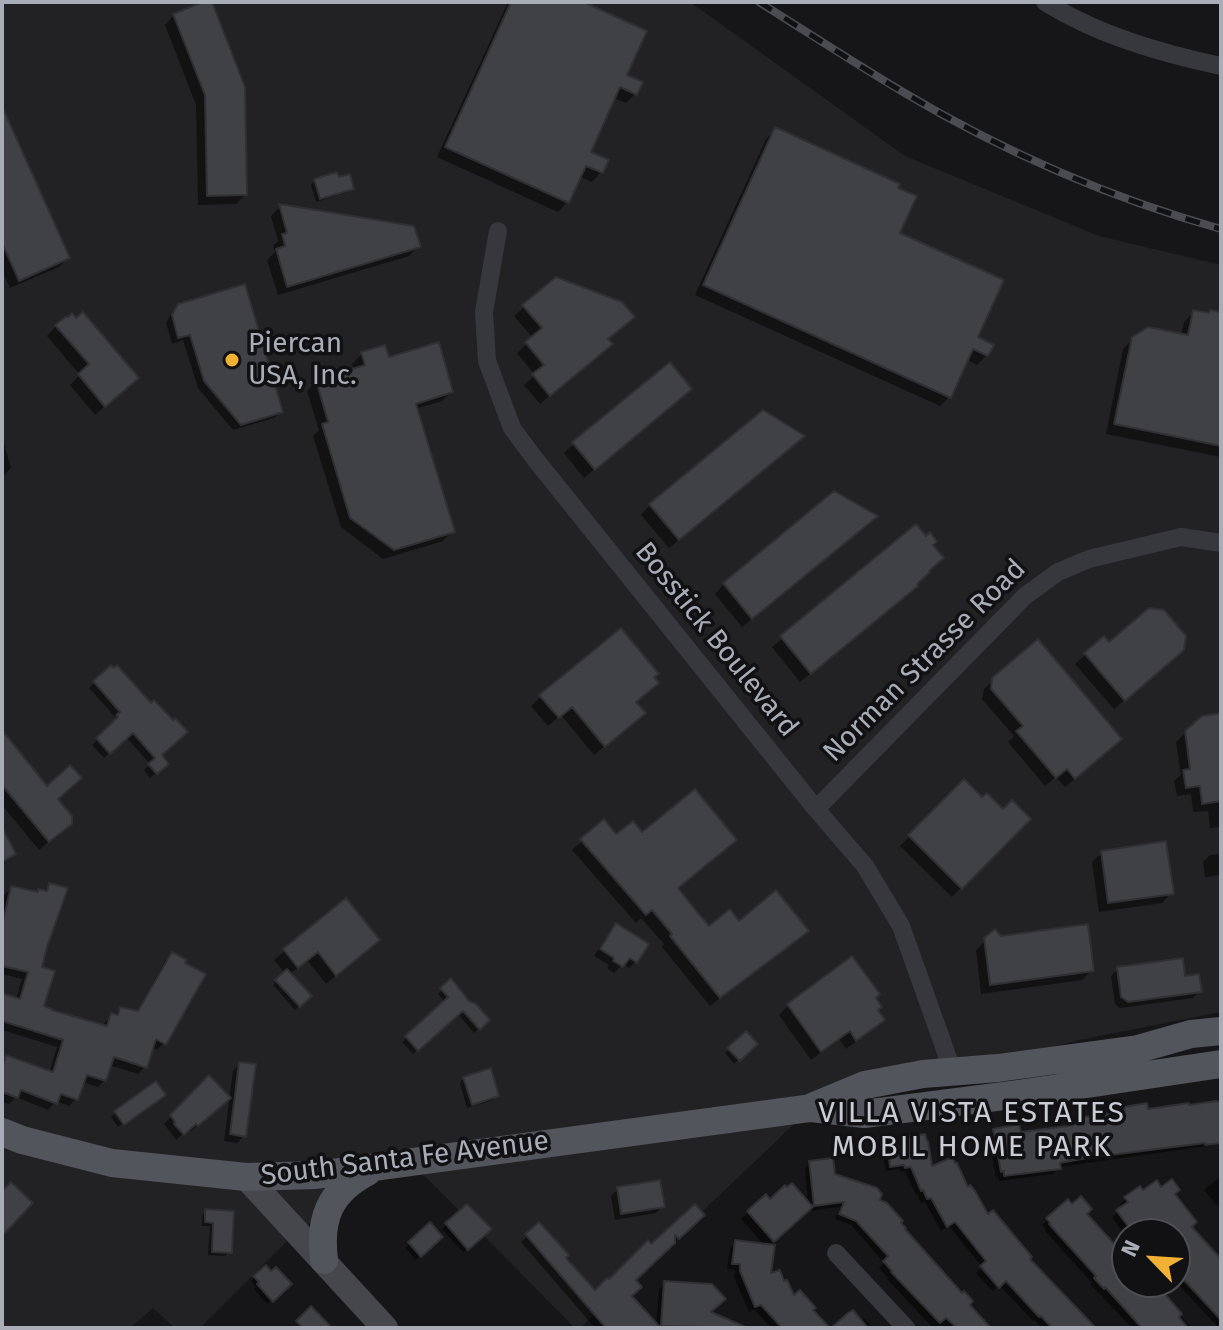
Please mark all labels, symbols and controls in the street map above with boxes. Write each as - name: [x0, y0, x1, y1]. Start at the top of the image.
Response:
- place label: Piercan USA, Inc.: [248, 327, 357, 393]
- marker: Piercan USA, Inc.: [223, 351, 241, 369]
- street label: Bosstick Boulevard: [627, 536, 805, 744]
- street label: Norman Strasse Road: [817, 553, 1033, 769]
- district label: VILLA VISTA ESTATES MOBIL HOME PARK: [818, 1096, 1126, 1166]
- street label: South Santa Fe Avenue: [259, 1125, 551, 1193]
- north arrow: [1111, 1218, 1191, 1298]
- text: N: [1115, 1236, 1146, 1261]

